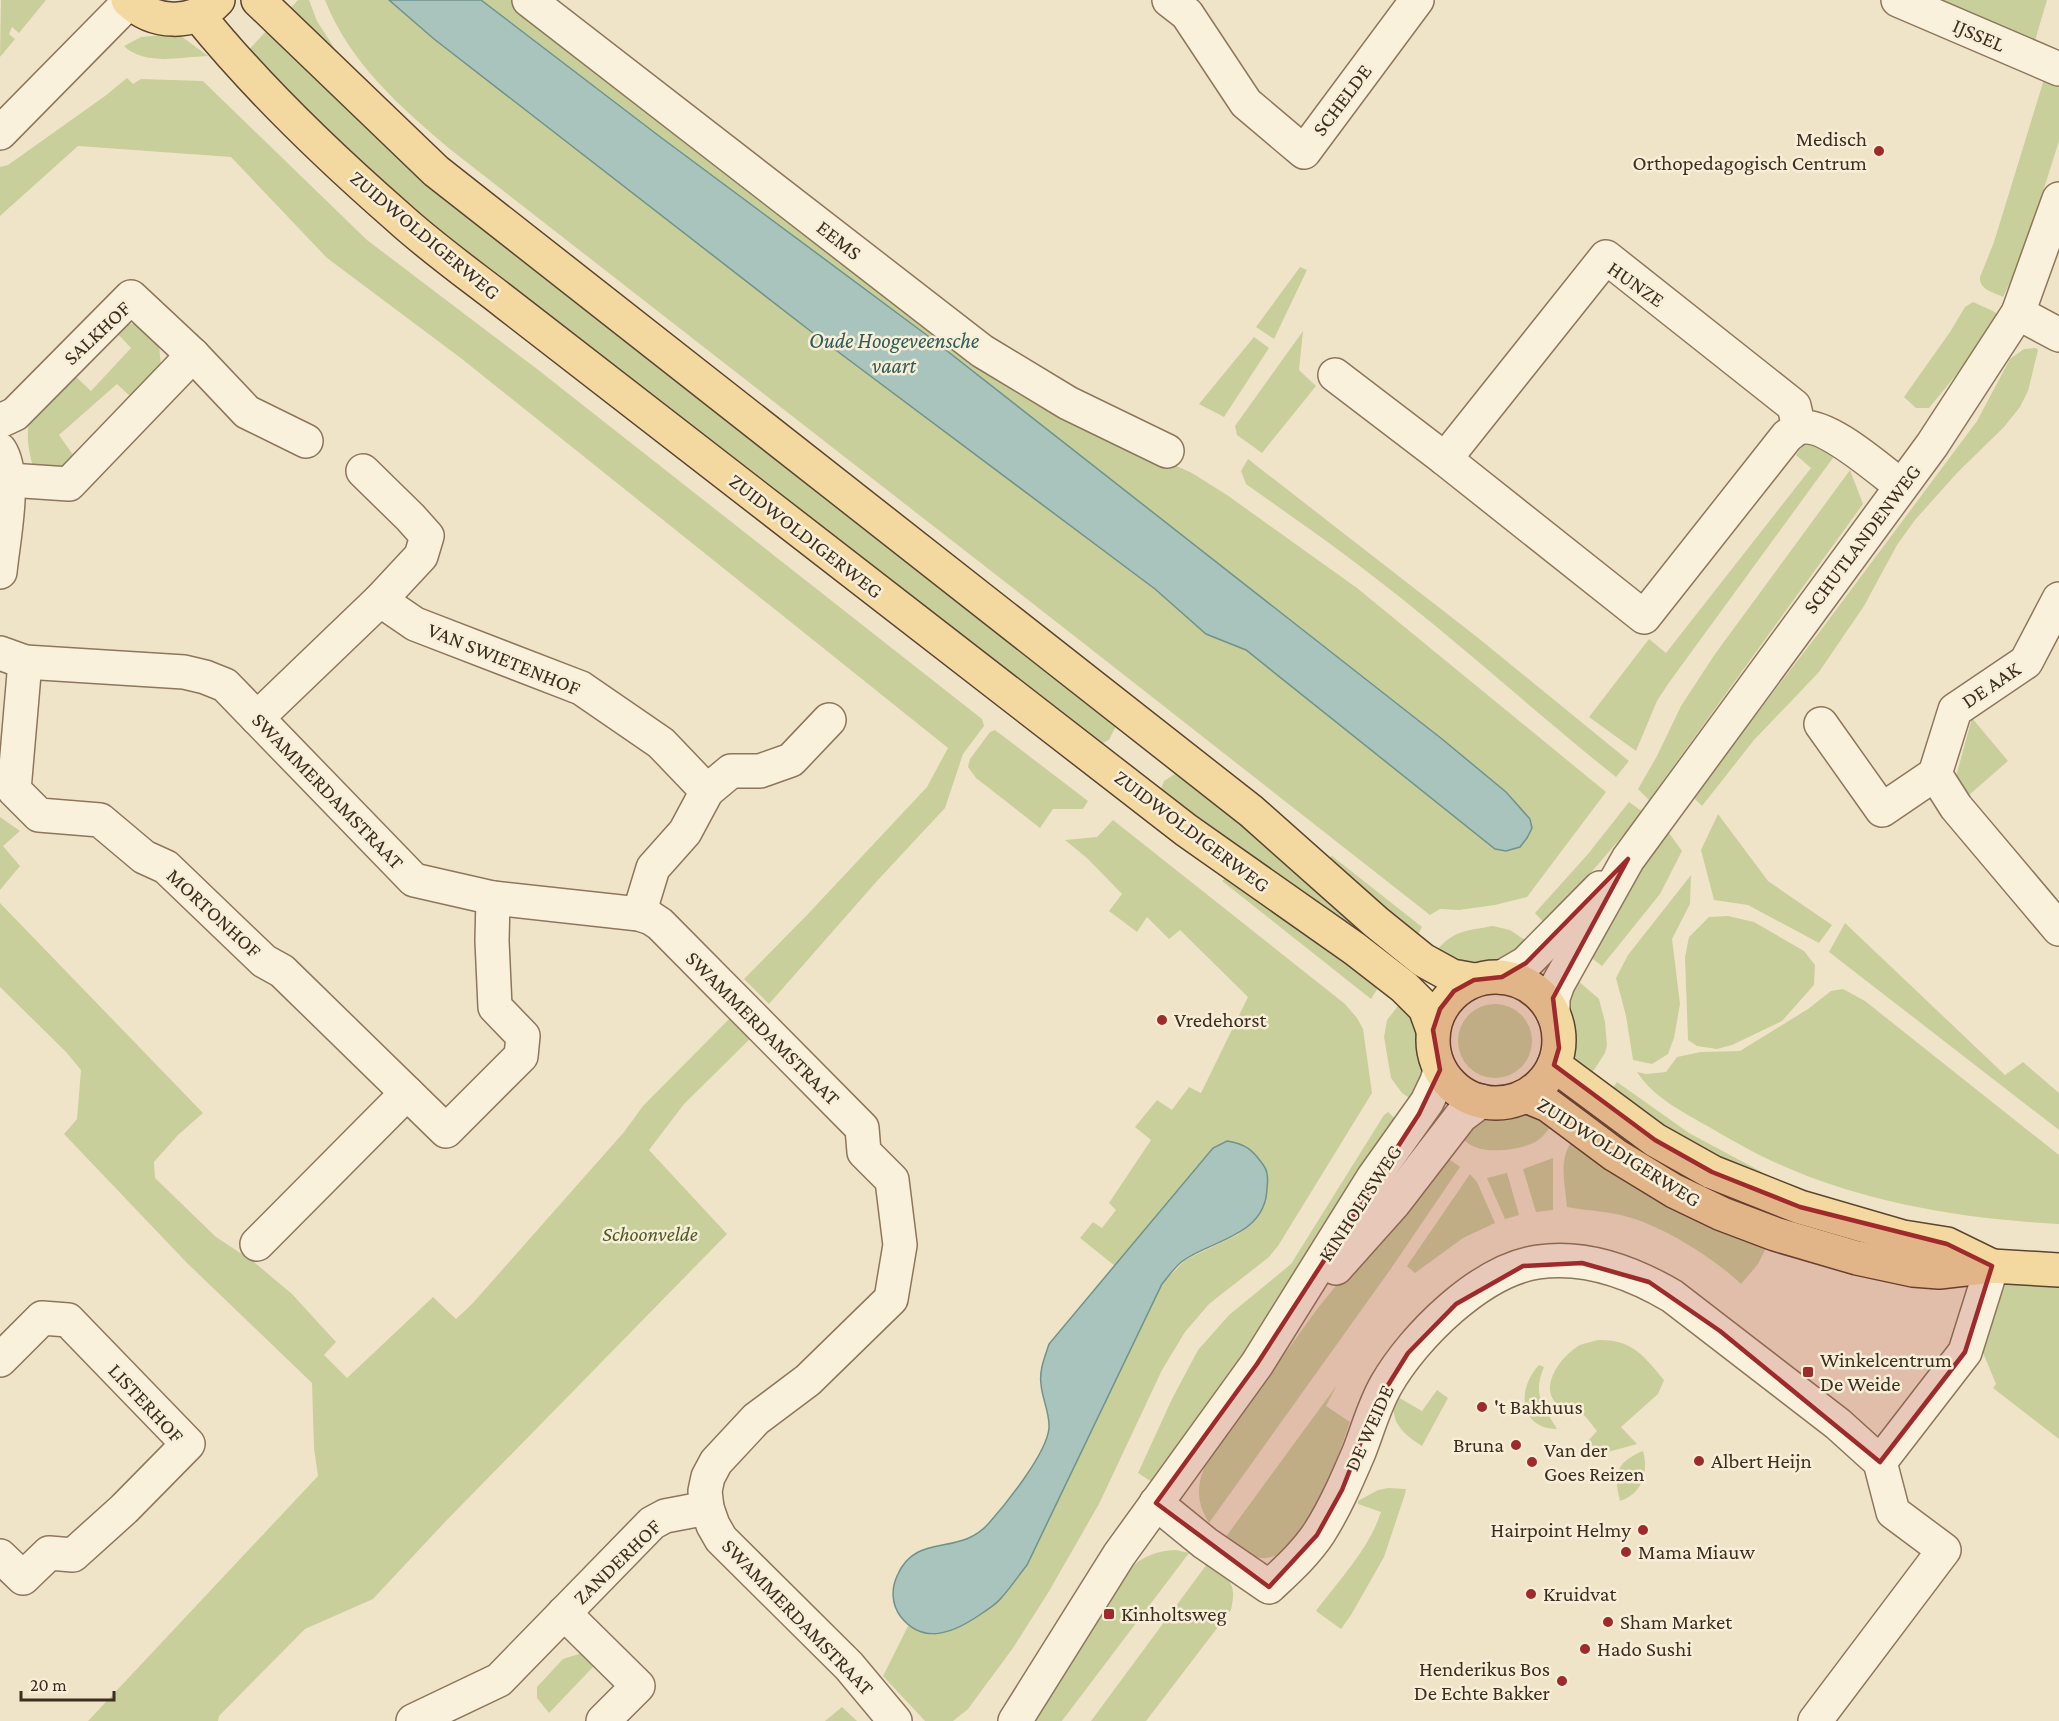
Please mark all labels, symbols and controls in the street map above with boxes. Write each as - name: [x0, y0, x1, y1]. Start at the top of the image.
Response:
- street label: IJSSEL: [1949, 13, 2009, 57]
- street label: SCHELDE: [1307, 60, 1377, 140]
- place label: Medisch Orthopedagogisch Centrum: [1632, 127, 1867, 175]
- marker: Medisch Orthopedagogisch Centrum: [1872, 144, 1886, 158]
- street label: ZUIDWOLDIGERWEG: [345, 165, 505, 305]
- street label: EEMS: [812, 215, 866, 265]
- street label: HUNZE: [1603, 256, 1669, 312]
- street label: SALKHOF: [59, 296, 136, 370]
- water label: Oude Hoogeveensche vaart: [809, 328, 980, 378]
- street label: SCHUTLANDENWEG: [1798, 460, 1926, 618]
- street label: ZUIDWOLDIGERWEG: [724, 469, 888, 603]
- street label: VAN SWIETENHOF: [424, 617, 584, 701]
- street label: DE AAK: [1957, 656, 2026, 713]
- street label: SWAMMERDAMSTRAAT: [247, 708, 409, 875]
- street label: ZUIDWOLDIGERWEG: [1110, 765, 1274, 897]
- street label: MORTONHOF: [162, 863, 267, 963]
- street label: SWAMMERDAMSTRAAT: [681, 946, 845, 1110]
- place label: Vredehorst: [1174, 1008, 1267, 1032]
- marker: Vredehorst: [1155, 1013, 1169, 1027]
- street label: ZUIDWOLDIGERWEG: [1533, 1092, 1705, 1212]
- street label: KINHOLTSWEG: [1313, 1140, 1407, 1266]
- park label: Schoonvelde: [602, 1222, 698, 1246]
- place label: Winkelcentrum De Weide: [1820, 1348, 1952, 1396]
- street label: LISTERHOF: [103, 1359, 189, 1448]
- marker: Winkelcentrum De Weide: [1801, 1365, 1815, 1379]
- street label: DE WEIDE: [1339, 1381, 1399, 1475]
- place label: 't Bakhuus: [1494, 1395, 1583, 1419]
- marker: 't Bakhuus: [1475, 1400, 1489, 1414]
- place label: Bruna: [1453, 1433, 1504, 1457]
- marker: Bruna: [1509, 1438, 1523, 1452]
- place label: Van der Goes Reizen: [1544, 1438, 1645, 1486]
- place label: Albert Heijn: [1711, 1449, 1812, 1473]
- marker: Albert Heijn: [1692, 1454, 1706, 1468]
- marker: Van der Goes Reizen: [1525, 1455, 1539, 1469]
- street label: ZANDERHOF: [568, 1514, 666, 1610]
- place label: Hairpoint Helmy: [1490, 1518, 1631, 1542]
- marker: Hairpoint Helmy: [1636, 1523, 1650, 1537]
- street label: SWAMMERDAMSTRAAT: [717, 1534, 879, 1701]
- place label: Mama Miauw: [1638, 1540, 1755, 1564]
- marker: Mama Miauw: [1619, 1545, 1633, 1559]
- place label: Kruidvat: [1543, 1582, 1617, 1606]
- marker: Kruidvat: [1524, 1587, 1538, 1601]
- place label: Kinholtsweg: [1121, 1602, 1227, 1626]
- marker: Kinholtsweg: [1102, 1607, 1116, 1621]
- place label: Sham Market: [1620, 1610, 1733, 1634]
- marker: Sham Market: [1601, 1615, 1615, 1629]
- place label: Hado Sushi: [1597, 1637, 1692, 1661]
- marker: Hado Sushi: [1578, 1642, 1592, 1656]
- place label: Henderikus Bos De Echte Bakker: [1414, 1657, 1551, 1705]
- scale bar: [21, 1664, 114, 1702]
- marker: Henderikus Bos De Echte Bakker: [1555, 1674, 1569, 1688]
- text: 20 m: [30, 1675, 67, 1695]

